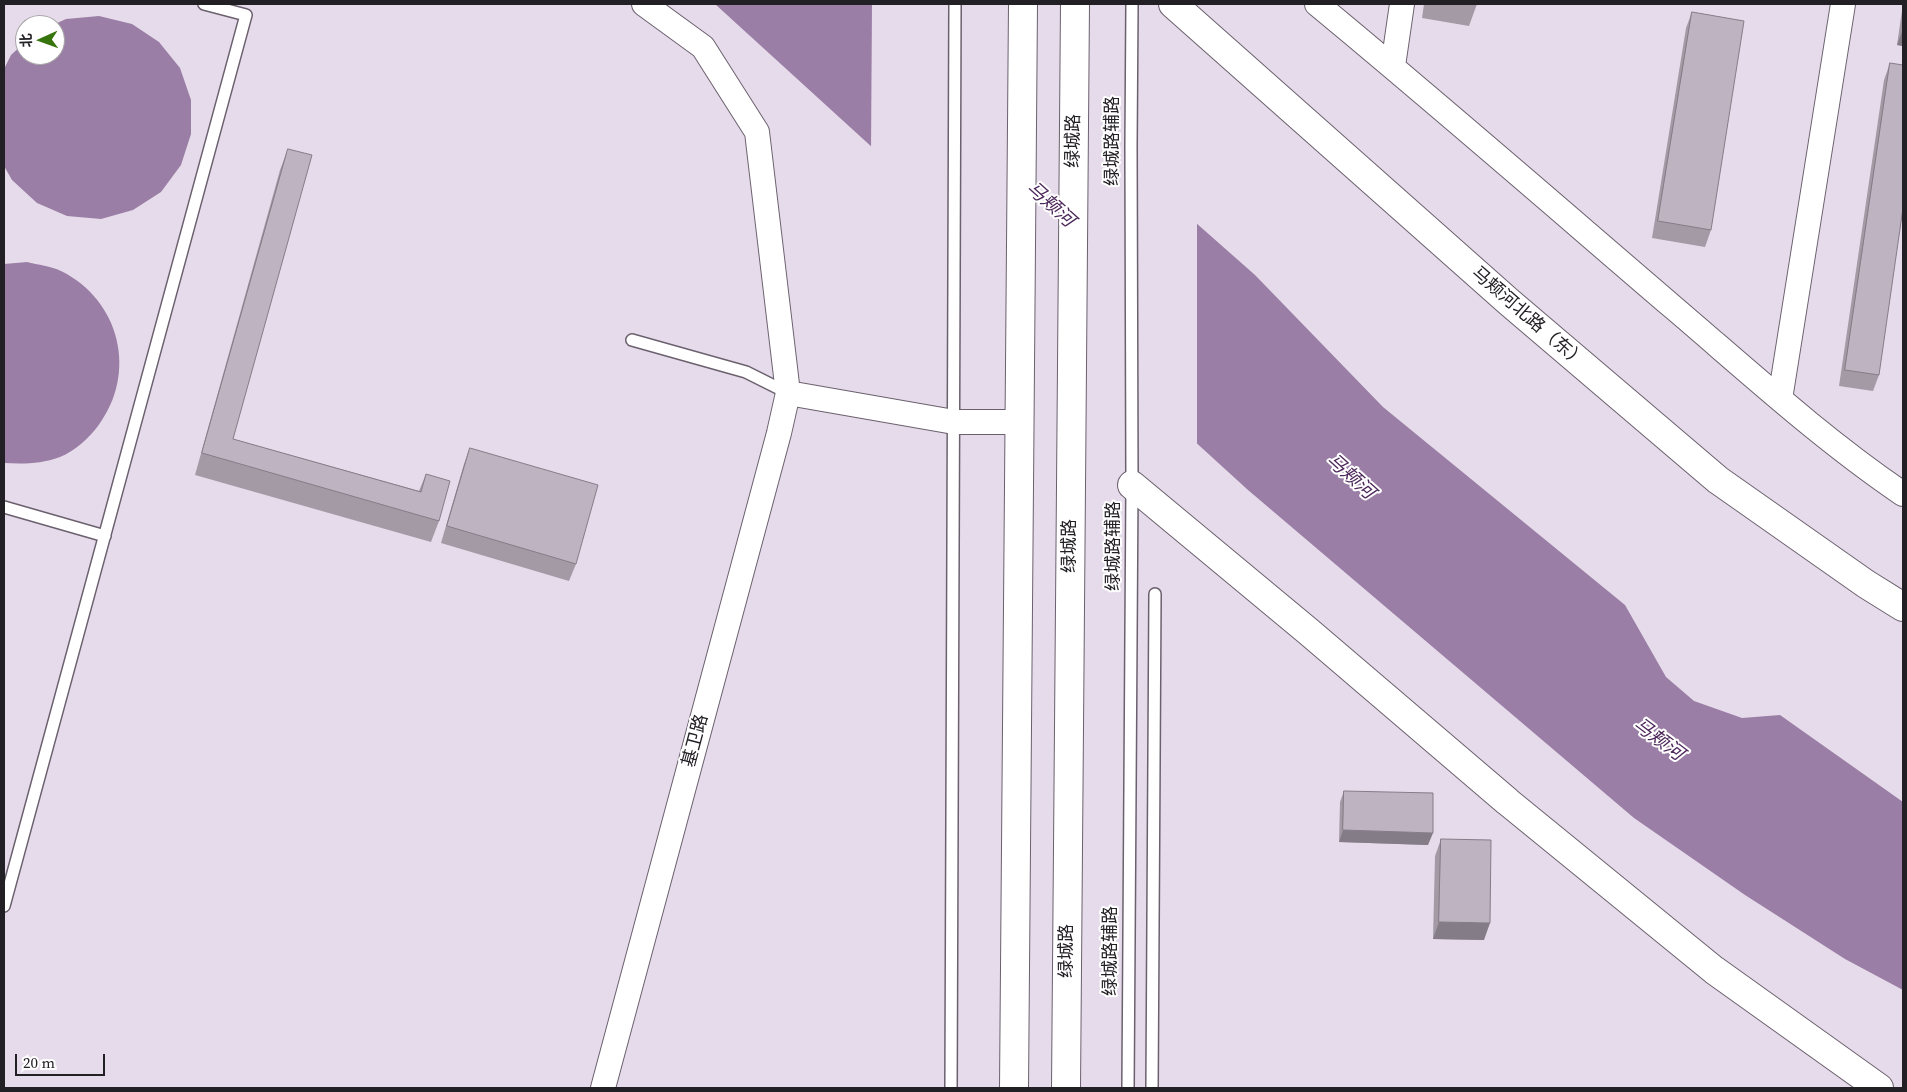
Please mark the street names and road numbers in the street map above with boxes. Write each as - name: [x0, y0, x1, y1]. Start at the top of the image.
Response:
- street label: 绿城路辅路: [1102, 96, 1124, 186]
- street label: 绿城路: [1063, 114, 1085, 168]
- street label: 马颊河北路（东）: [1467, 263, 1589, 373]
- street label: 绿城路辅路: [1103, 501, 1125, 591]
- street label: 绿城路: [1059, 519, 1081, 573]
- street label: 基卫路: [679, 712, 713, 770]
- street label: 绿城路辅路: [1100, 906, 1122, 996]
- street label: 绿城路: [1056, 924, 1078, 978]

